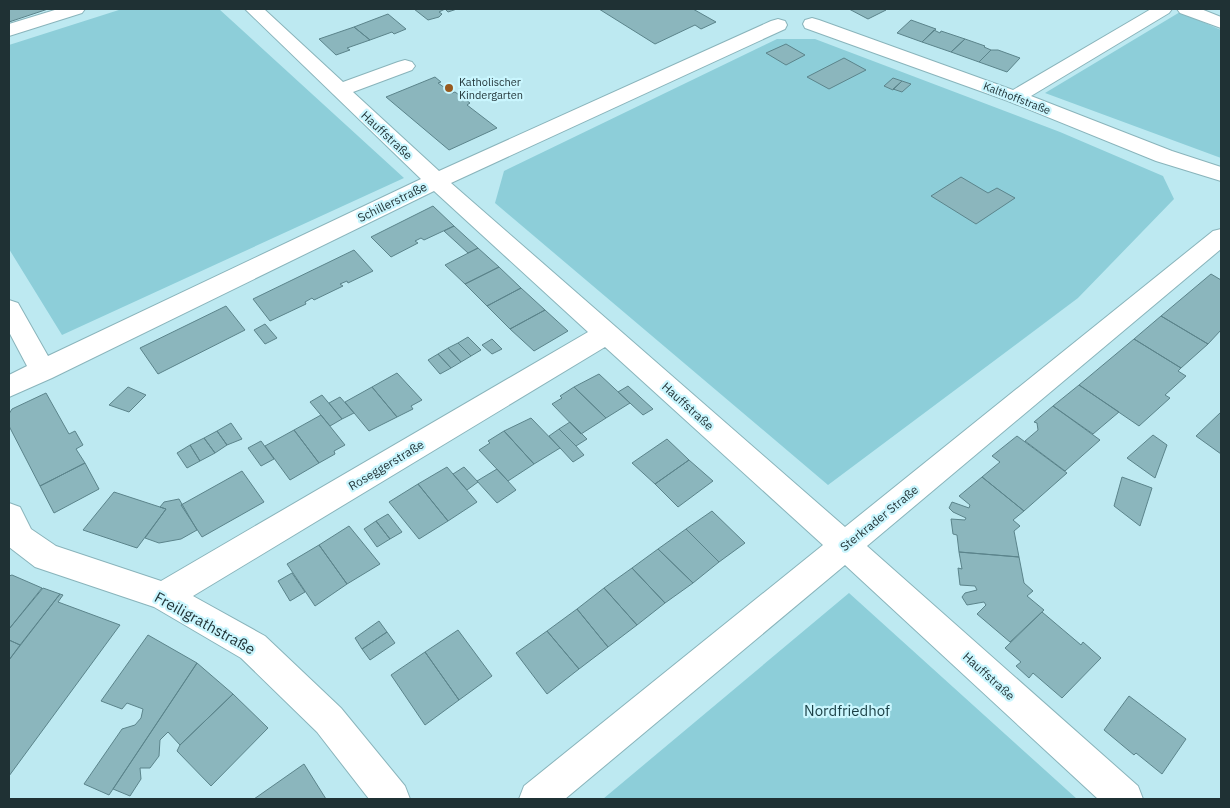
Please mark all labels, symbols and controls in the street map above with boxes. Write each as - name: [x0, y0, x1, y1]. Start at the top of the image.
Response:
- place label: Katholischer Kindergarten: [459, 75, 523, 102]
- street label: Kalthoffstraße: [981, 79, 1053, 117]
- marker: Katholischer Kindergarten: [443, 82, 455, 94]
- street label: Hauffstraße: [358, 108, 416, 163]
- street label: Schillerstraße: [355, 179, 429, 225]
- street label: Hauffstraße: [659, 379, 717, 433]
- street label: Roseggerstraße: [346, 436, 427, 493]
- street label: Sterkrader Straße: [837, 482, 921, 554]
- street label: Freiligrathstraße: [151, 587, 259, 659]
- street label: Hauffstraße: [960, 649, 1018, 703]
- park label: Nordfriedhof: [804, 701, 890, 720]

